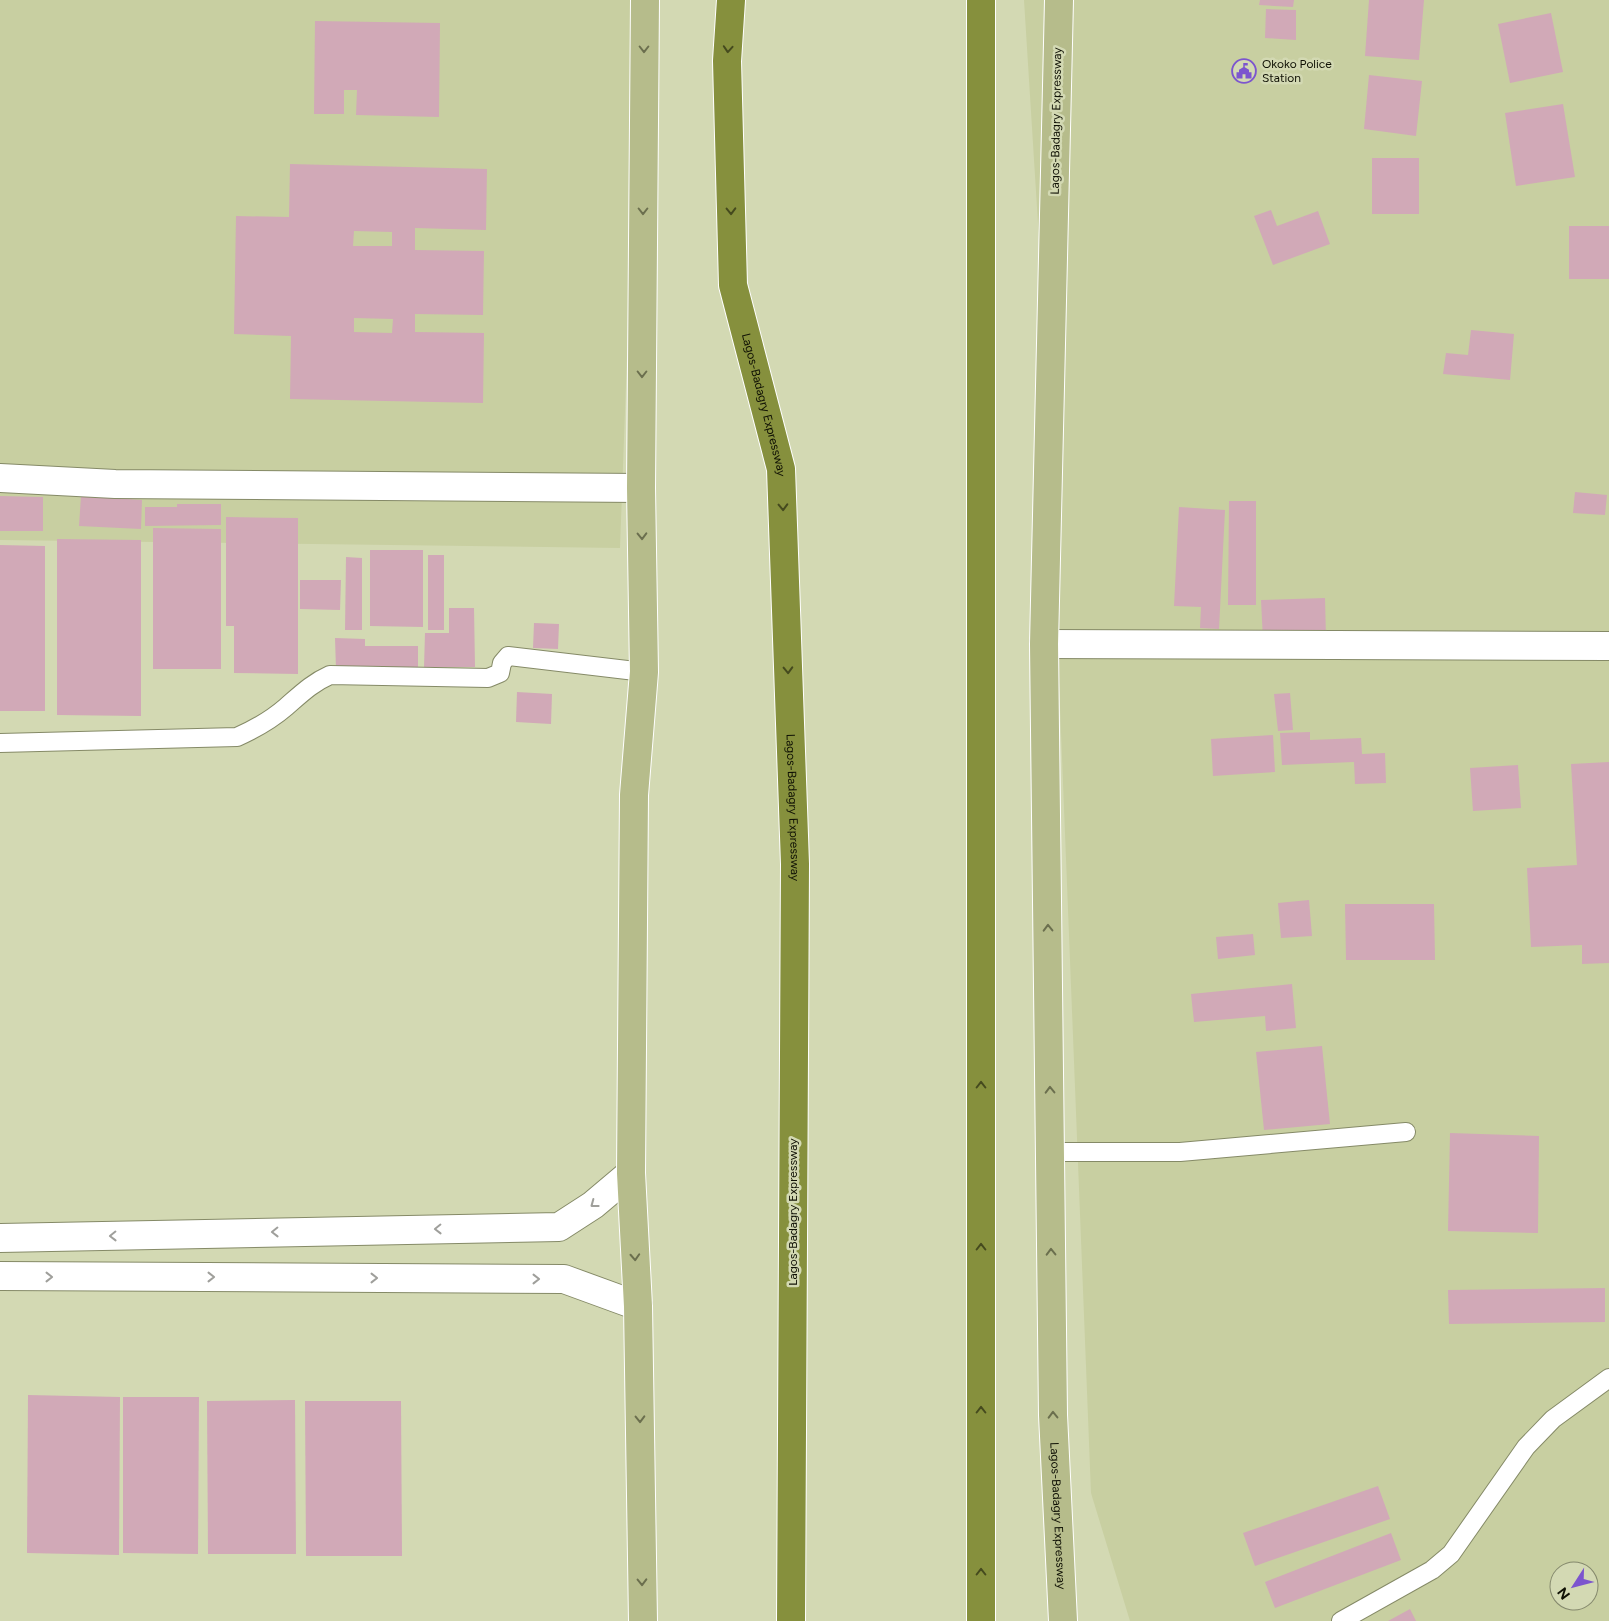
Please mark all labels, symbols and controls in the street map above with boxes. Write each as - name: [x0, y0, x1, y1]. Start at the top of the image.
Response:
- one-way arrow: [639, 45, 649, 53]
- one-way arrow: [723, 45, 734, 53]
- street label: Lagos-Badagry Expressway: [1048, 47, 1064, 195]
- place label: Okoko Police Station: [1262, 57, 1332, 85]
- public building icon: Okoko Police Station: [1231, 58, 1257, 84]
- one-way arrow: [638, 208, 648, 215]
- one-way arrow: [726, 208, 736, 215]
- street label: Lagos-Badagry Expressway: [739, 332, 788, 477]
- one-way arrow: [637, 370, 647, 378]
- one-way arrow: [777, 503, 788, 511]
- one-way arrow: [637, 532, 647, 540]
- one-way arrow: [783, 666, 794, 674]
- street label: Lagos-Badagry Expressway: [783, 734, 802, 882]
- one-way arrow: [1043, 923, 1053, 931]
- one-way arrow: [976, 1081, 986, 1088]
- one-way arrow: [1044, 1086, 1055, 1094]
- street label: Lagos-Badagry Expressway: [786, 1138, 800, 1286]
- one-way arrow: [591, 1199, 600, 1207]
- one-way arrow: [434, 1224, 442, 1235]
- one-way arrow: [271, 1227, 279, 1238]
- one-way arrow: [109, 1230, 117, 1241]
- one-way arrow: [976, 1243, 986, 1251]
- one-way arrow: [1046, 1248, 1056, 1256]
- one-way arrow: [630, 1253, 641, 1261]
- one-way arrow: [45, 1271, 53, 1282]
- one-way arrow: [208, 1272, 215, 1282]
- one-way arrow: [370, 1273, 378, 1283]
- one-way arrow: [532, 1274, 540, 1284]
- one-way arrow: [976, 1406, 986, 1414]
- one-way arrow: [1048, 1411, 1058, 1418]
- one-way arrow: [635, 1416, 645, 1424]
- street label: Lagos-Badagry Expressway: [1047, 1442, 1068, 1590]
- north arrow: [1549, 1561, 1599, 1611]
- one-way arrow: [976, 1568, 986, 1576]
- one-way arrow: [637, 1578, 648, 1586]
- text: N: [1554, 1584, 1574, 1603]

